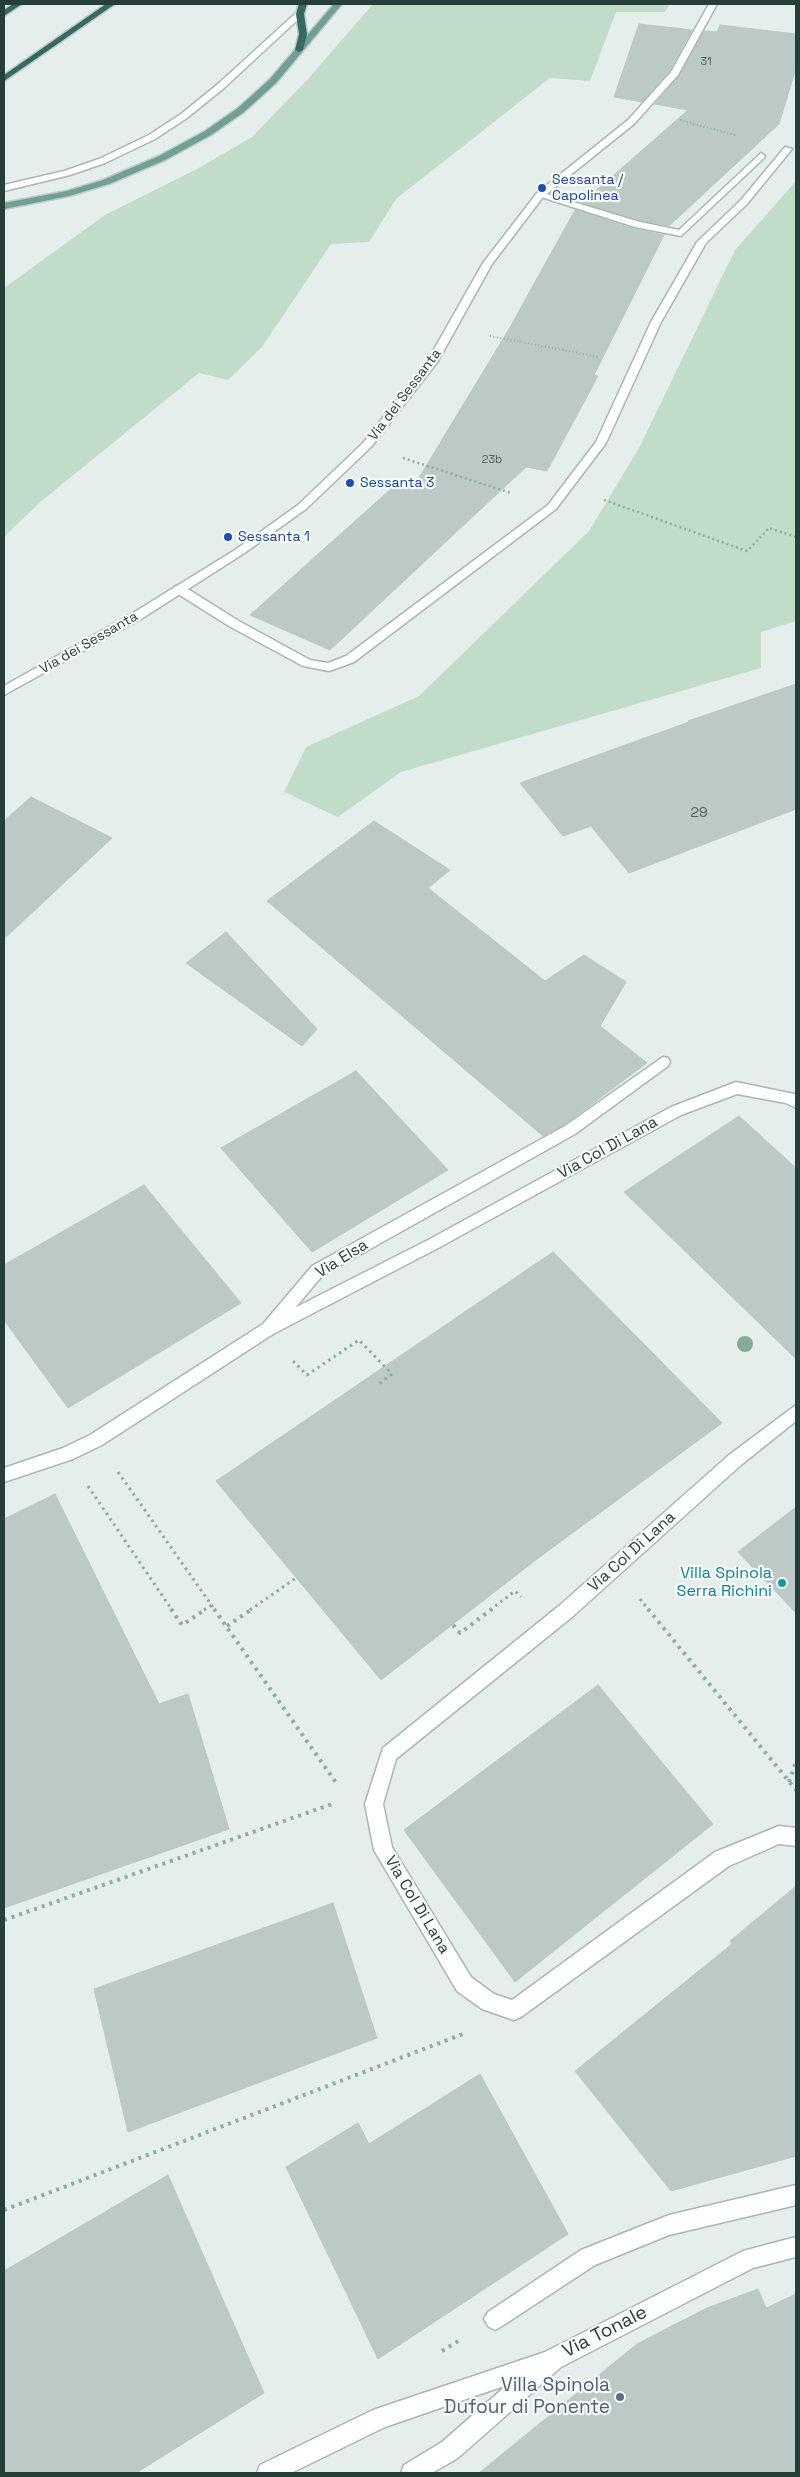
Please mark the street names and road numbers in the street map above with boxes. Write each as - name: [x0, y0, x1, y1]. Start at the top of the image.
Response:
- street label: Via dei Sessanta: [365, 346, 445, 444]
- street label: Via dei Sessanta: [37, 608, 141, 678]
- street label: Via Col Di Lana: [555, 1113, 661, 1183]
- street label: Via Elsa: [312, 1236, 372, 1282]
- street label: Via Col Di Lana: [584, 1508, 680, 1596]
- street label: Via Col Di Lana: [380, 1853, 454, 1957]
- street label: Via Tonale: [559, 2301, 651, 2363]

